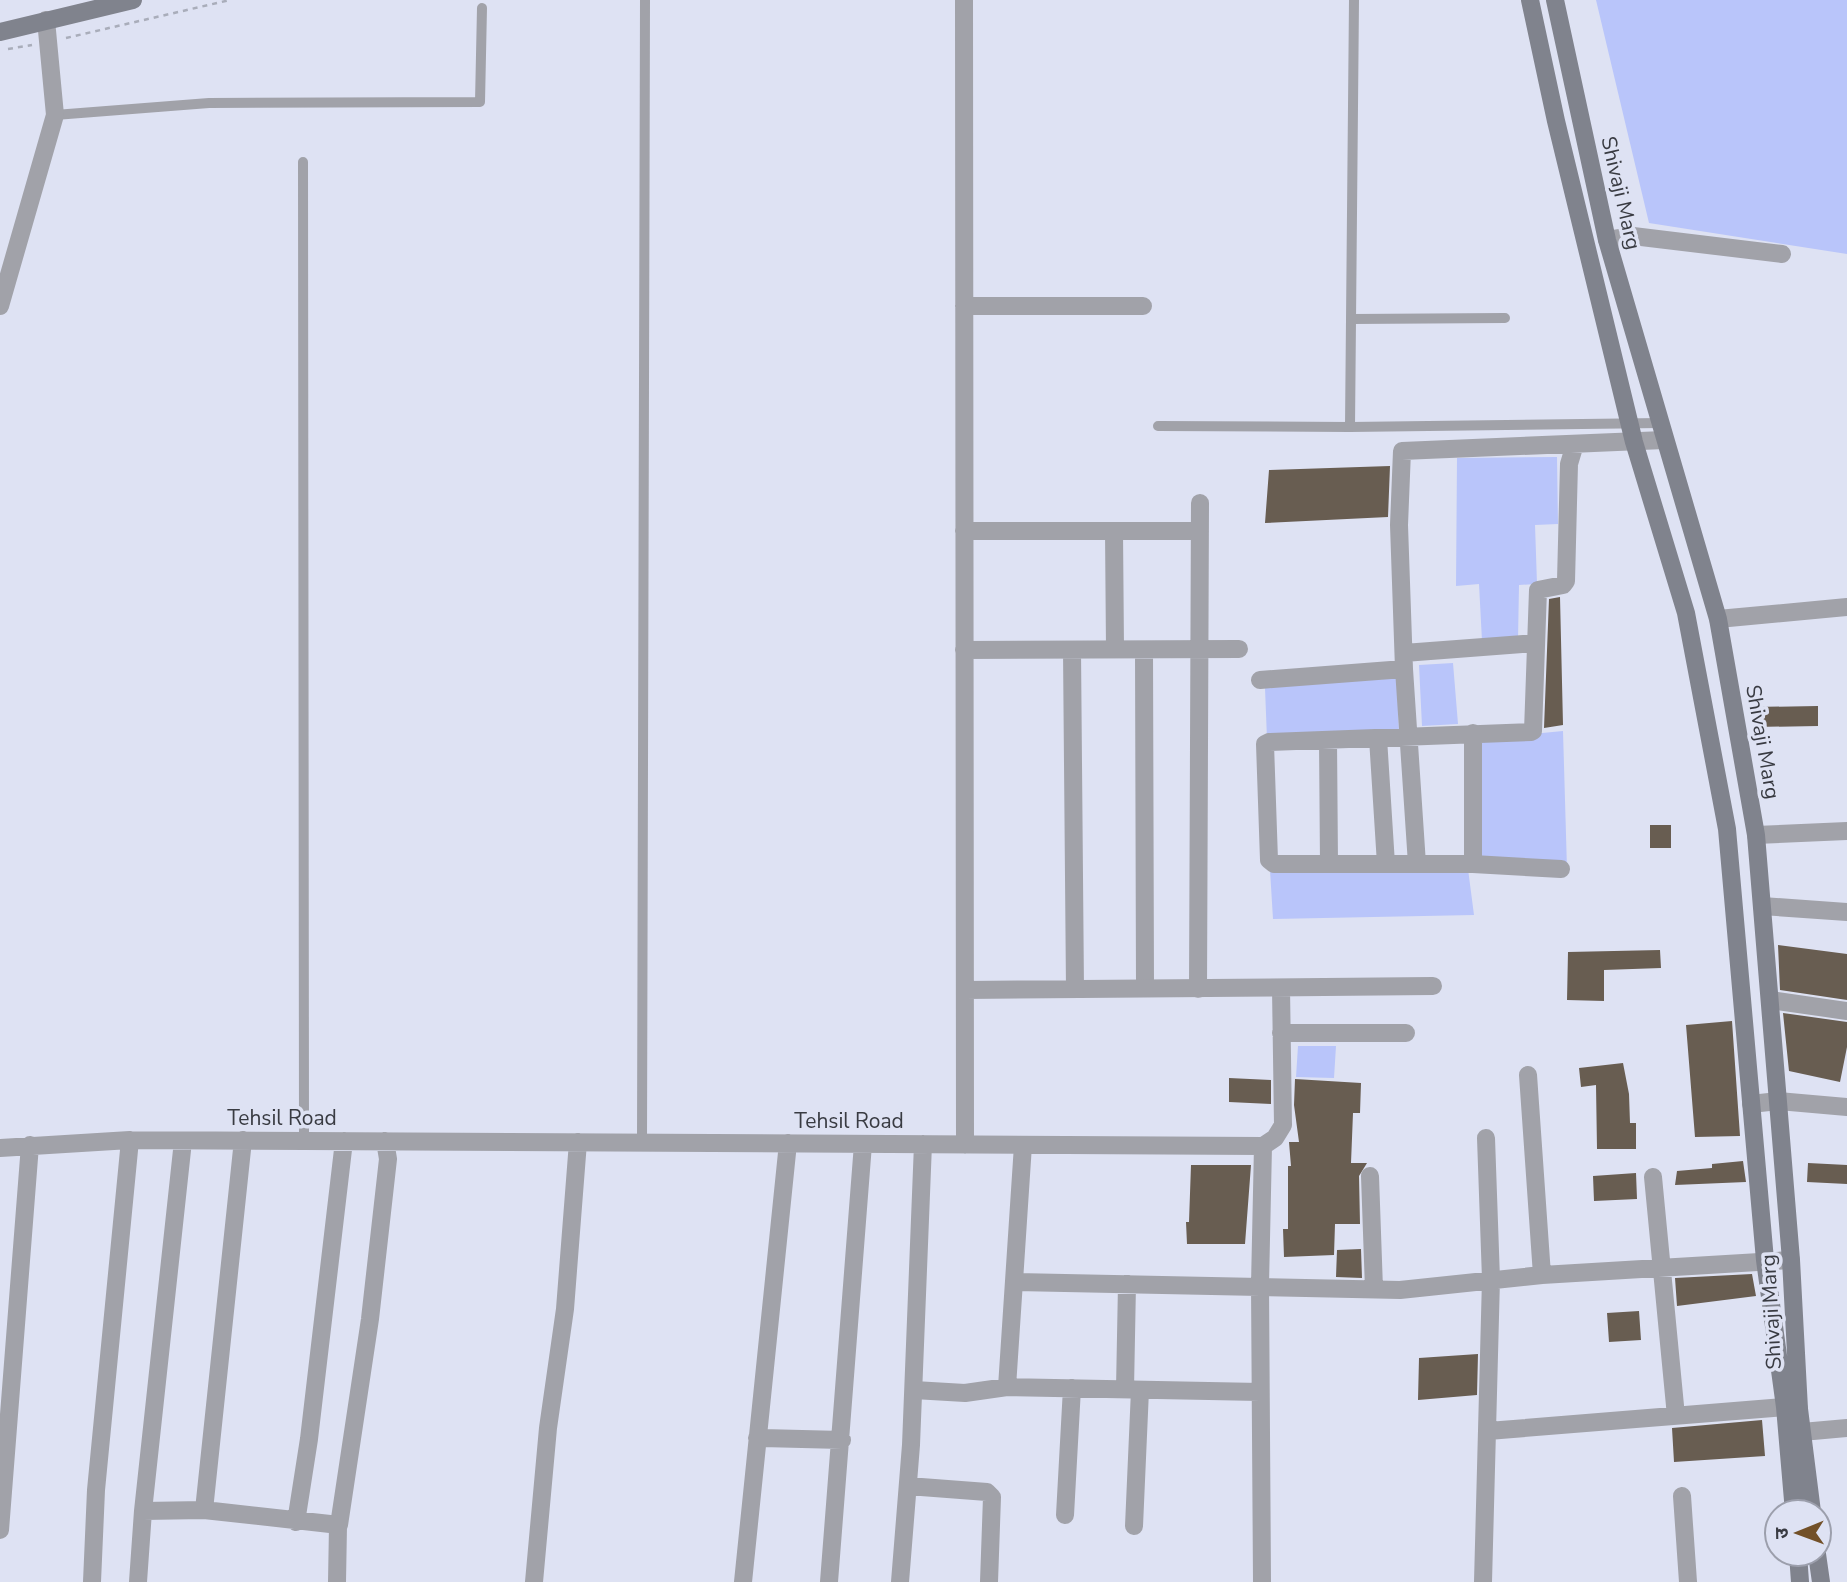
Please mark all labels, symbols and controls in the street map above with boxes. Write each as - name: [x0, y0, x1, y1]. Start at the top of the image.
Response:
- street label: Shivaji Marg: [1594, 134, 1648, 252]
- street label: Shivaji Marg: [1739, 683, 1787, 801]
- street label: Tehsil Road: [227, 1104, 337, 1132]
- street label: Tehsil Road: [794, 1107, 904, 1135]
- street label: Shivaji Marg: [1754, 1254, 1788, 1370]
- north arrow: [1763, 1498, 1833, 1568]
- text: उ: [1769, 1527, 1795, 1539]

